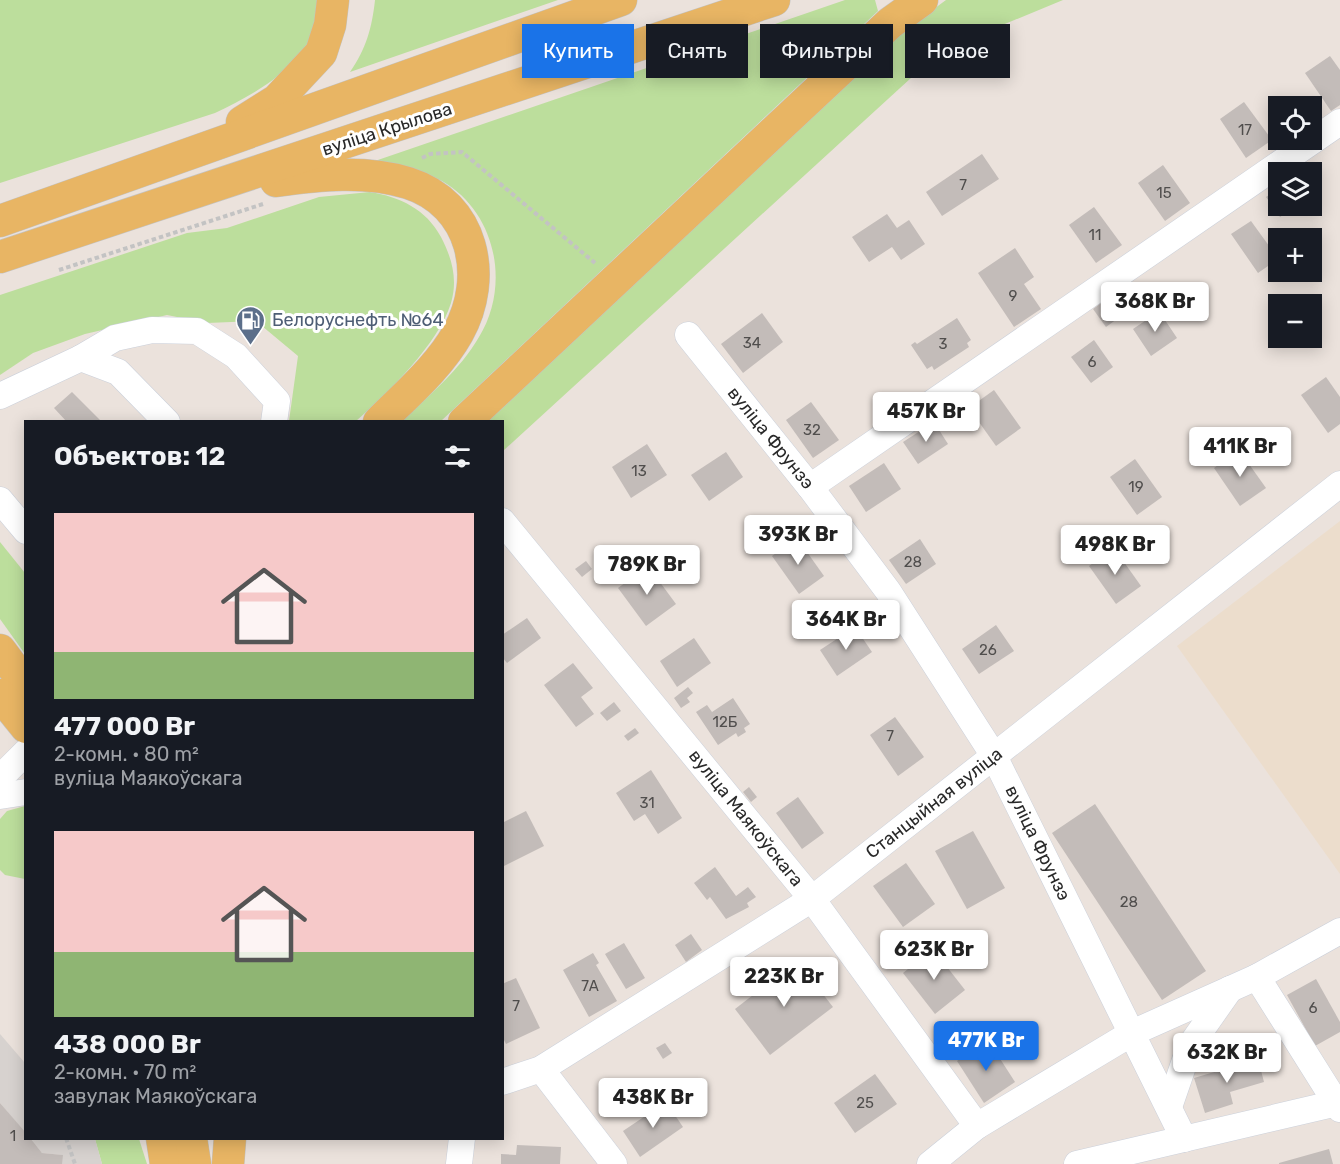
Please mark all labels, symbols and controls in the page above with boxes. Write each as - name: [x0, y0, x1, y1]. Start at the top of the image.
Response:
- chip: Купить: [522, 24, 634, 78]
- chip: Снять: [646, 24, 748, 78]
- chip: Фильтры: [760, 24, 893, 78]
- chip: Новое: [905, 24, 1010, 78]
- map controls: [1268, 96, 1322, 348]
- button: locate: [1268, 96, 1322, 150]
- street label: вуліца Крылова: [319, 98, 455, 160]
- house number: 17: [1238, 121, 1252, 139]
- button: layers: [1268, 162, 1322, 216]
- house number: 7: [959, 176, 967, 194]
- house number: 15: [1156, 184, 1172, 202]
- house number: 11: [1089, 226, 1101, 244]
- button: +: [1268, 228, 1322, 282]
- pin: 368K Br: [1100, 282, 1210, 333]
- house number: 9: [1009, 287, 1018, 305]
- text: 368K Br: [1115, 289, 1195, 313]
- button: −: [1268, 294, 1322, 348]
- fuel station icon: Белоруснефть №64: [235, 304, 267, 346]
- place label: Белоруснефть №64: [272, 309, 444, 331]
- house number: 34: [743, 334, 761, 352]
- house number: 3: [938, 335, 948, 353]
- house number: 6: [1087, 353, 1097, 371]
- street label: вуліца Фрунзэ: [723, 382, 819, 494]
- pin: 457K Br: [871, 392, 981, 443]
- text: 457K Br: [887, 399, 965, 423]
- house number: 32: [803, 421, 821, 439]
- pin: 411K Br: [1185, 427, 1295, 478]
- text: 411K Br: [1203, 434, 1277, 458]
- icon: filters: [441, 440, 474, 473]
- text: Объектов: 12: [54, 441, 225, 472]
- house number: 13: [631, 462, 647, 480]
- house number: 19: [1128, 478, 1144, 496]
- pin: 393K Br: [743, 515, 853, 566]
- text: 393K Br: [758, 522, 838, 546]
- pin: 498K Br: [1060, 525, 1170, 576]
- text: 498K Br: [1075, 532, 1155, 556]
- pin: 789K Br: [592, 545, 702, 596]
- icon: home: [210, 552, 318, 660]
- text: 789K Br: [608, 552, 686, 576]
- house number: 28: [904, 553, 922, 571]
- pin: 364K Br: [791, 600, 901, 651]
- text: 364K Br: [806, 607, 886, 631]
- house number: 26: [979, 641, 997, 659]
- text: 477 000 Br: [54, 711, 195, 742]
- house number: 12Б: [713, 713, 738, 731]
- house number: 7: [886, 727, 894, 745]
- text: 2-комн. · 80 m²: [54, 742, 199, 766]
- street label: Станцыйная вуліца: [861, 743, 1007, 863]
- street label: вуліца Маякоўскага: [684, 745, 808, 891]
- text: вуліца Маякоўскага: [54, 766, 242, 790]
- street label: вуліца Фрунзэ: [1001, 782, 1075, 904]
- house number: 31: [639, 794, 655, 812]
- icon: home: [210, 870, 318, 978]
- house number: 28: [1120, 893, 1138, 911]
- pin: 623K Br: [879, 930, 989, 981]
- text: 623K Br: [894, 937, 974, 961]
- pin: 223K Br: [729, 957, 839, 1008]
- text: 223K Br: [744, 964, 824, 988]
- house number: 7А: [581, 977, 599, 995]
- house number: 7: [512, 997, 520, 1015]
- house number: 6: [1308, 999, 1318, 1017]
- pin: 477K Br: [931, 1021, 1041, 1072]
- text: 477K Br: [948, 1028, 1024, 1052]
- text: 438 000 Br: [54, 1029, 201, 1060]
- pin: 632K Br: [1172, 1033, 1282, 1084]
- text: 632K Br: [1187, 1040, 1267, 1064]
- text: 2-комн. · 70 m²: [54, 1060, 196, 1084]
- pin: 438K Br: [598, 1078, 708, 1129]
- text: завулак Маякоўскага: [54, 1084, 257, 1108]
- text: 438K Br: [613, 1085, 693, 1109]
- house number: 25: [856, 1094, 874, 1112]
- house number: 1: [10, 1127, 16, 1145]

